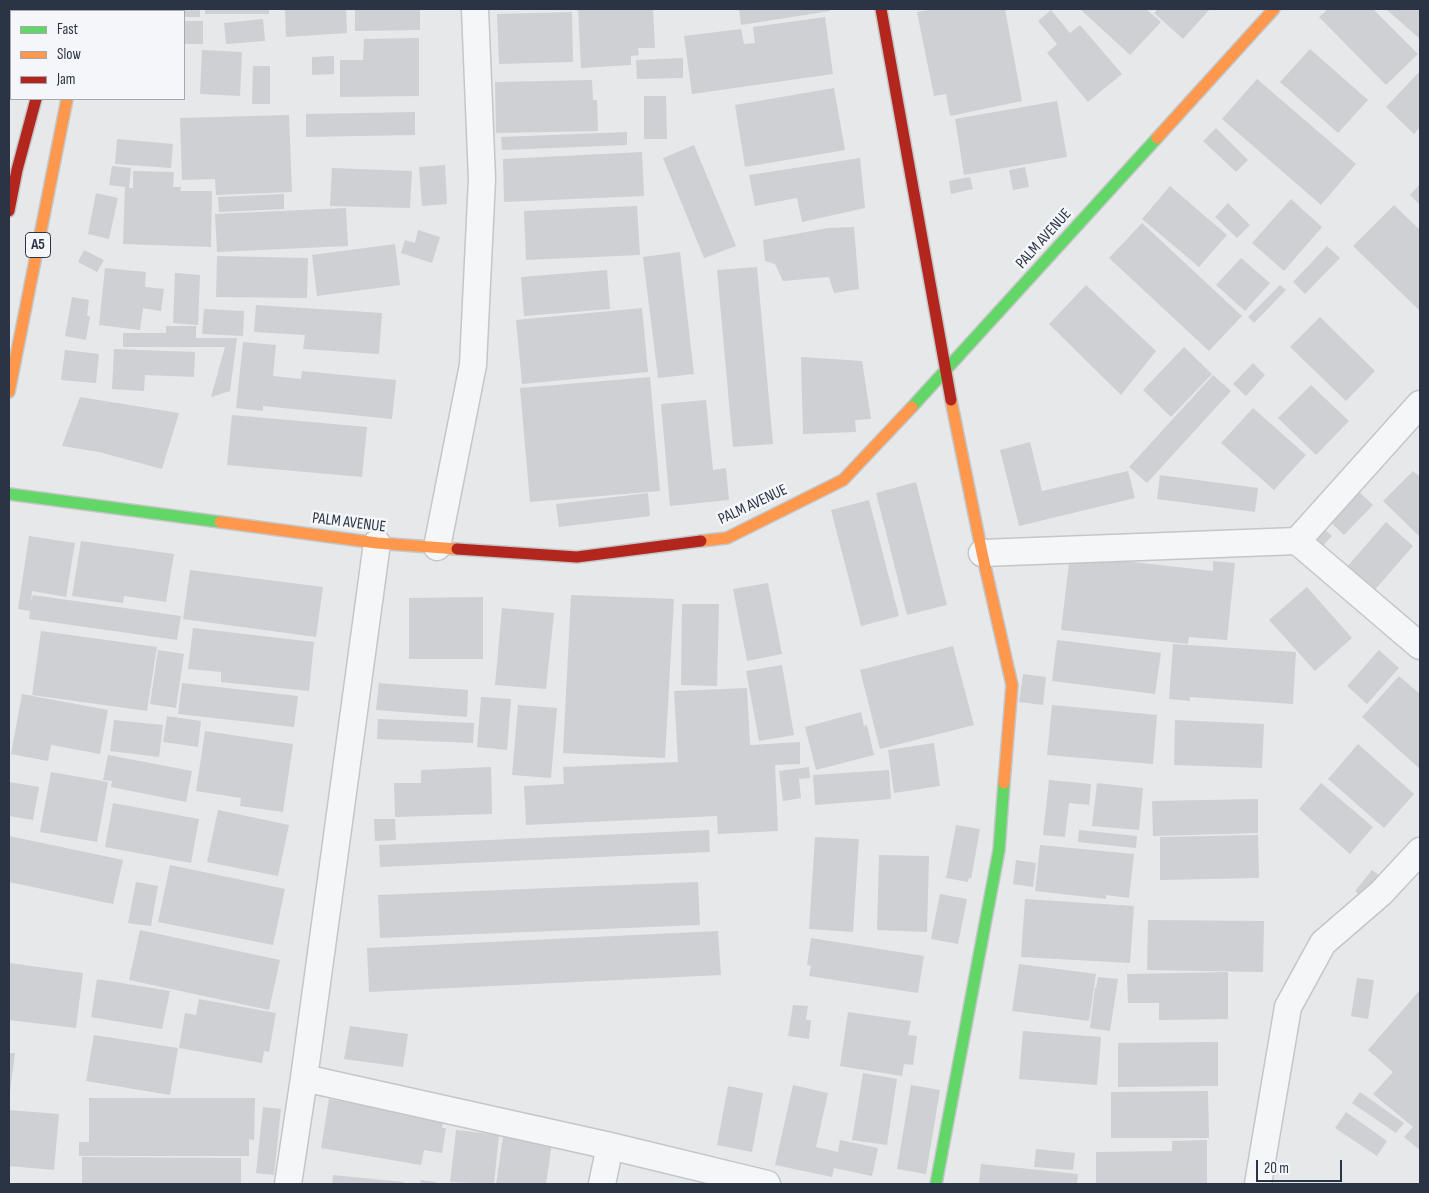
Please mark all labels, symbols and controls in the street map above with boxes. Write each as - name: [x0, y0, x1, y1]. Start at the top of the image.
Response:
- legend: [10, 10, 185, 100]
- text: Fast: [57, 20, 78, 39]
- text: Slow: [57, 45, 81, 64]
- text: Jam: [57, 70, 75, 89]
- street label: PALM AVENUE: [1012, 205, 1076, 273]
- road number: A5: [26, 232, 50, 258]
- street label: PALM AVENUE: [715, 481, 791, 529]
- street label: PALM AVENUE: [311, 509, 387, 537]
- scale bar: [1259, 1150, 1345, 1182]
- text: 20 m: [1264, 1159, 1289, 1178]

